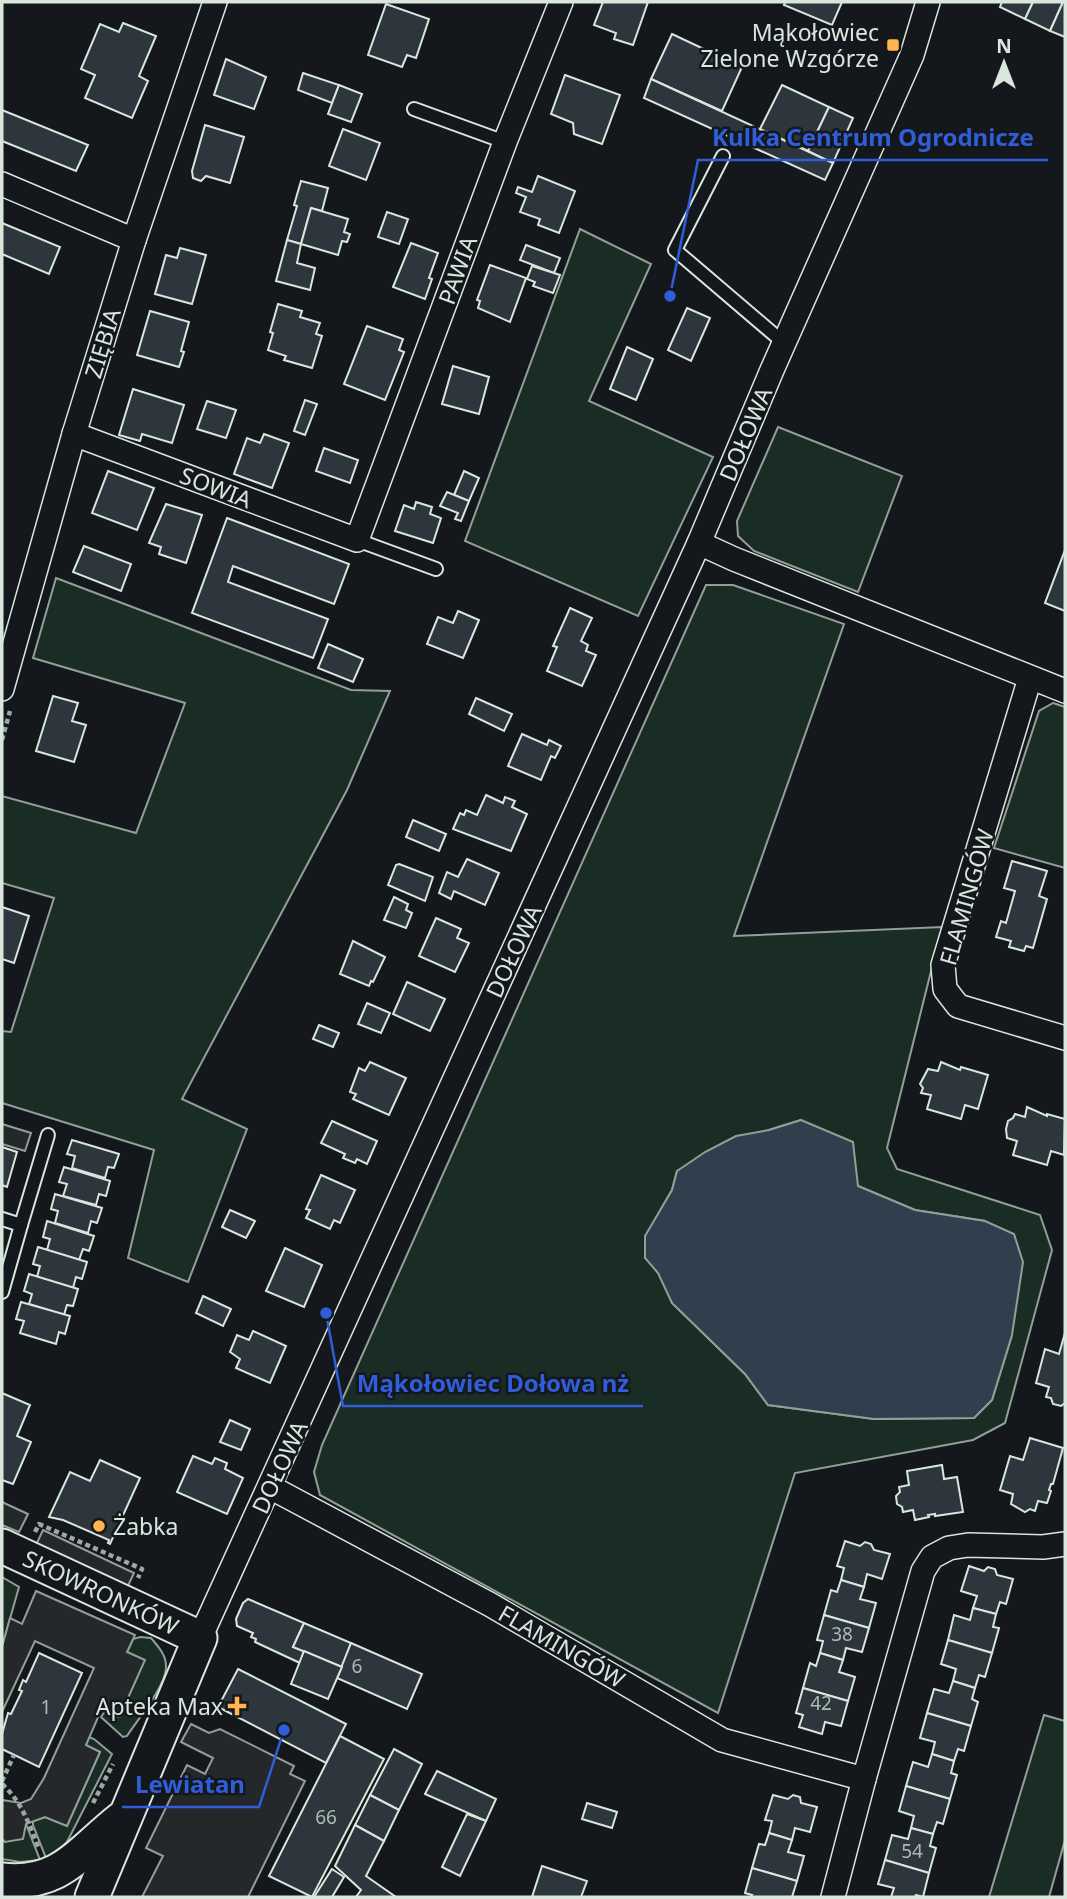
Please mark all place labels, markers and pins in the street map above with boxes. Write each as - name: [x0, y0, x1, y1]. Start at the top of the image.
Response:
- place label: Mąkołowiec Zielone Wzgórze: [700, 16, 879, 74]
- marker: Mąkołowiec Zielone Wzgórze: [885, 37, 901, 53]
- callout: Kulka Centrum Ogrodnicze: [698, 115, 1048, 160]
- callout: Mąkołowiec Dołowa nż: [343, 1361, 643, 1406]
- place label: Żabka: [113, 1510, 178, 1542]
- marker: Żabka: [91, 1518, 107, 1534]
- place label: Apteka Max: [96, 1690, 223, 1722]
- marker: Apteka Max: [229, 1698, 245, 1714]
- callout: Lewiatan: [122, 1762, 259, 1807]

